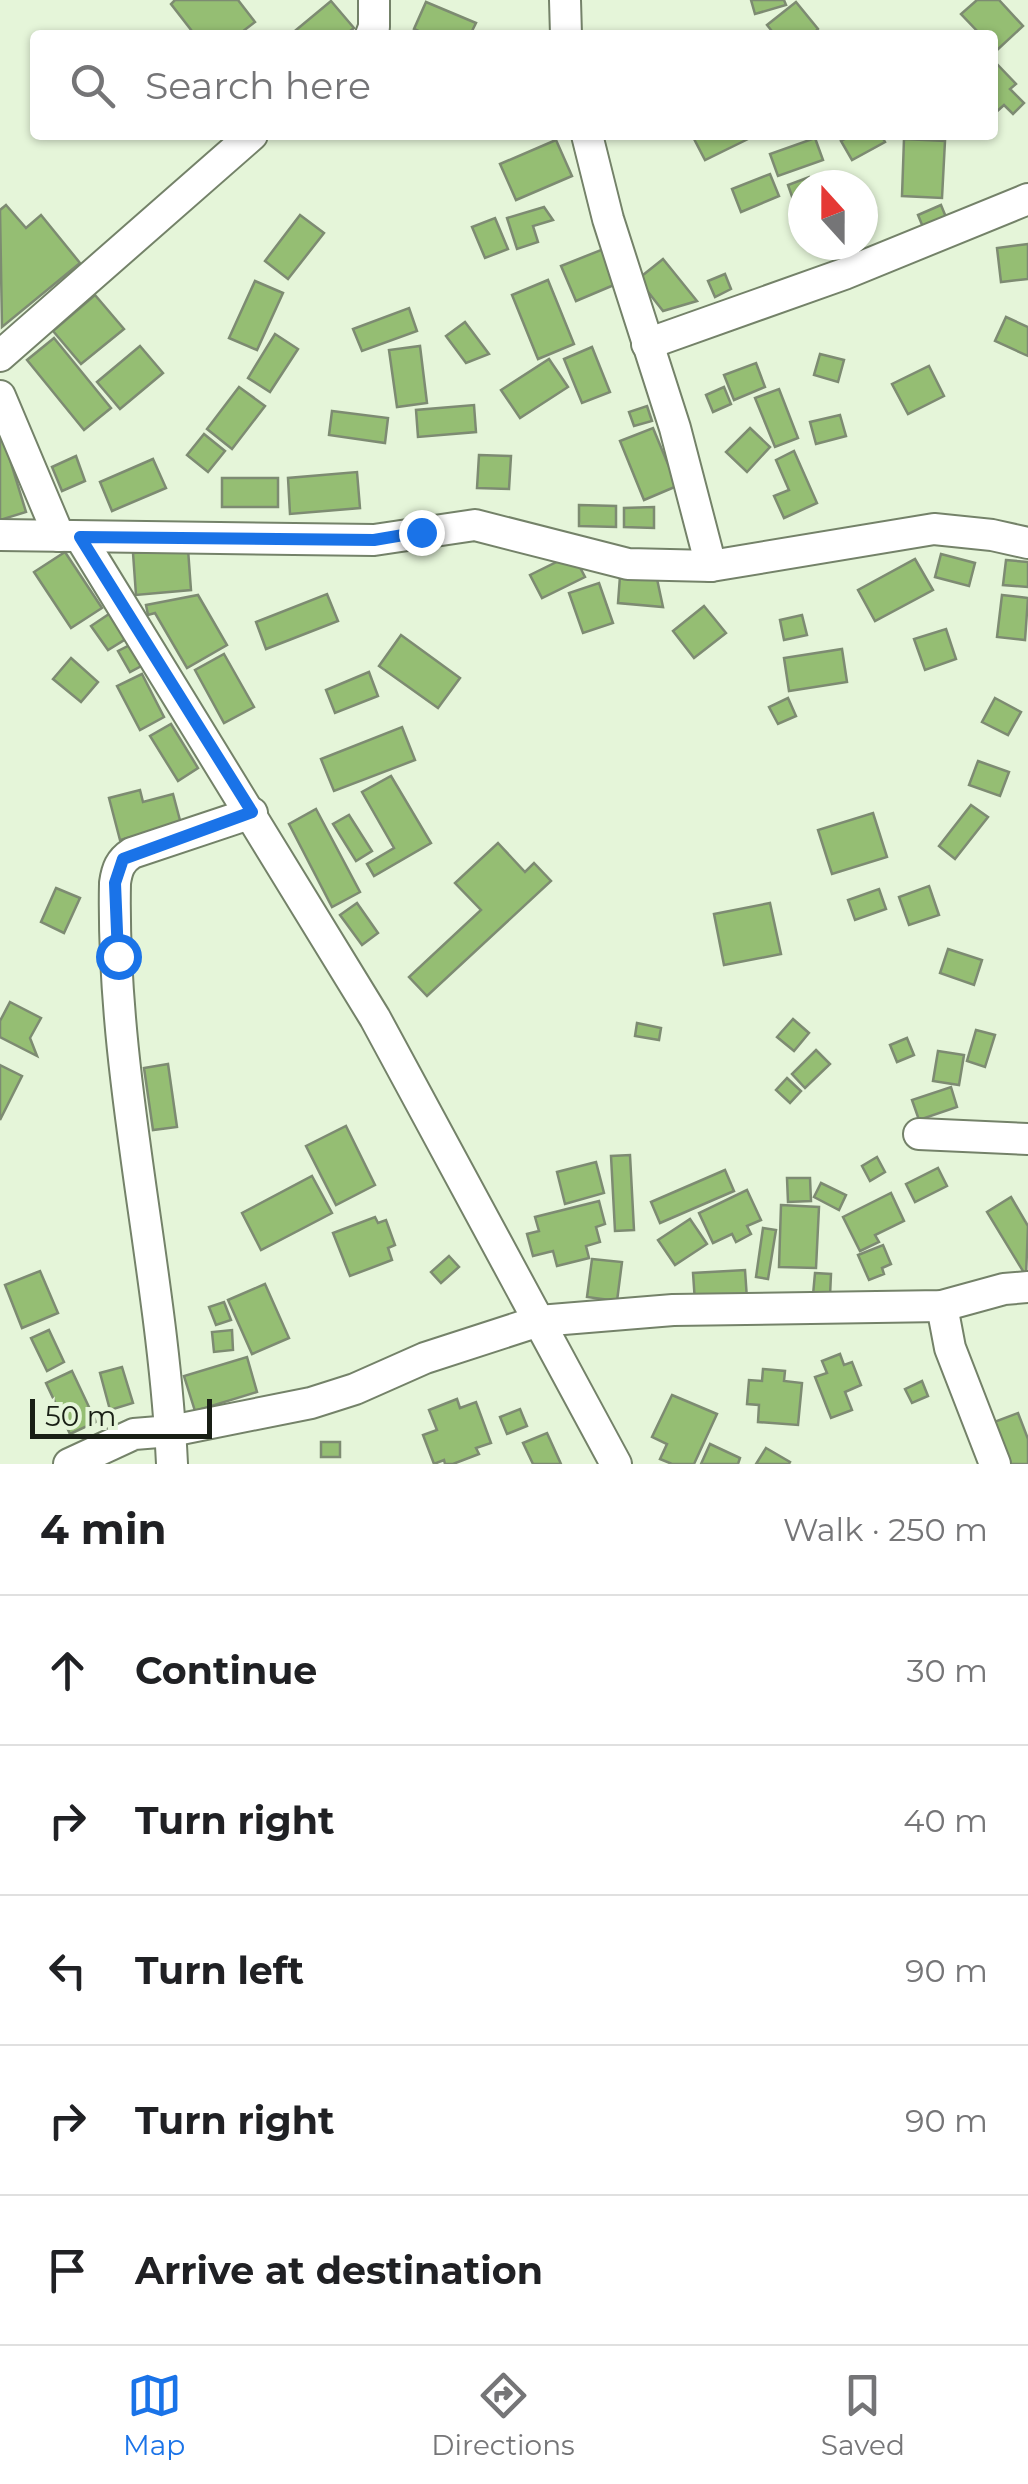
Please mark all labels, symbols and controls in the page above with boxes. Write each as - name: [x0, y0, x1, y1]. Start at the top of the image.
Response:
- search box: [30, 30, 998, 140]
- icon: search: [65, 58, 120, 113]
- text: Search here: [145, 62, 371, 109]
- north arrow: [788, 170, 878, 260]
- route end: [399, 510, 445, 556]
- route start: [96, 934, 142, 980]
- scale bar: [30, 1394, 212, 1438]
- text: 50 m: [45, 1399, 116, 1433]
- text: 4 min: [40, 1503, 167, 1555]
- text: Walk · 250 m: [783, 1510, 988, 1549]
- icon: ahead: [40, 1643, 95, 1698]
- text: Continue: [135, 1647, 317, 1694]
- text: 30 m: [906, 1651, 988, 1690]
- icon: right: [40, 1793, 95, 1848]
- text: Turn right: [135, 1797, 334, 1844]
- text: 40 m: [903, 1801, 988, 1840]
- icon: left: [40, 1943, 95, 1998]
- text: Turn left: [135, 1947, 304, 1994]
- text: 90 m: [905, 1951, 988, 1990]
- icon: right: [40, 2093, 95, 2148]
- text: Turn right: [135, 2097, 334, 2144]
- text: 90 m: [905, 2101, 988, 2140]
- icon: arrive: [40, 2243, 95, 2298]
- text: Arrive at destination: [135, 2247, 543, 2294]
- tab: Map: [123, 2368, 185, 2462]
- tab: Directions: [431, 2368, 575, 2462]
- tab: Saved: [821, 2368, 905, 2462]

